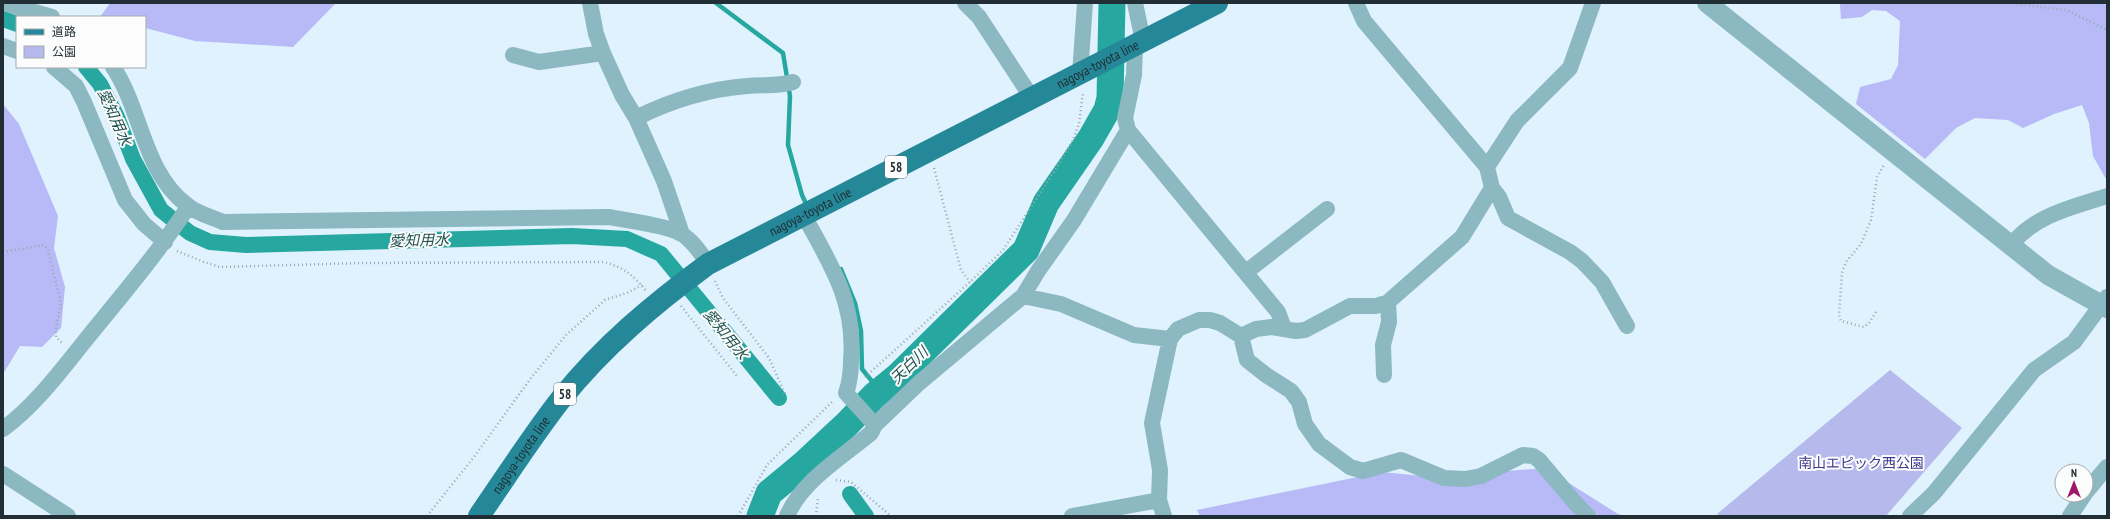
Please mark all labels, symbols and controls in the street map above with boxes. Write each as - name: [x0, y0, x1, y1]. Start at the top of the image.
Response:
- legend: [16, 16, 146, 68]
- text: 道路: [52, 24, 76, 39]
- street label: nagoya-toyota line: [1053, 35, 1142, 93]
- text: 公園: [52, 44, 76, 59]
- water label: 愛知用水: [94, 86, 137, 150]
- road number: 58: [885, 156, 907, 178]
- street label: nagoya-toyota line: [766, 183, 855, 240]
- water label: 愛知用水: [389, 229, 451, 251]
- water label: 愛知用水: [700, 305, 754, 365]
- water label: 天白川: [886, 341, 933, 387]
- road number: 58: [554, 383, 576, 405]
- street label: nagoya-toyota line: [488, 412, 554, 497]
- park label: 南山エピック西公園: [1798, 454, 1924, 472]
- north arrow: [2054, 463, 2094, 503]
- text: N: [2071, 466, 2077, 480]

